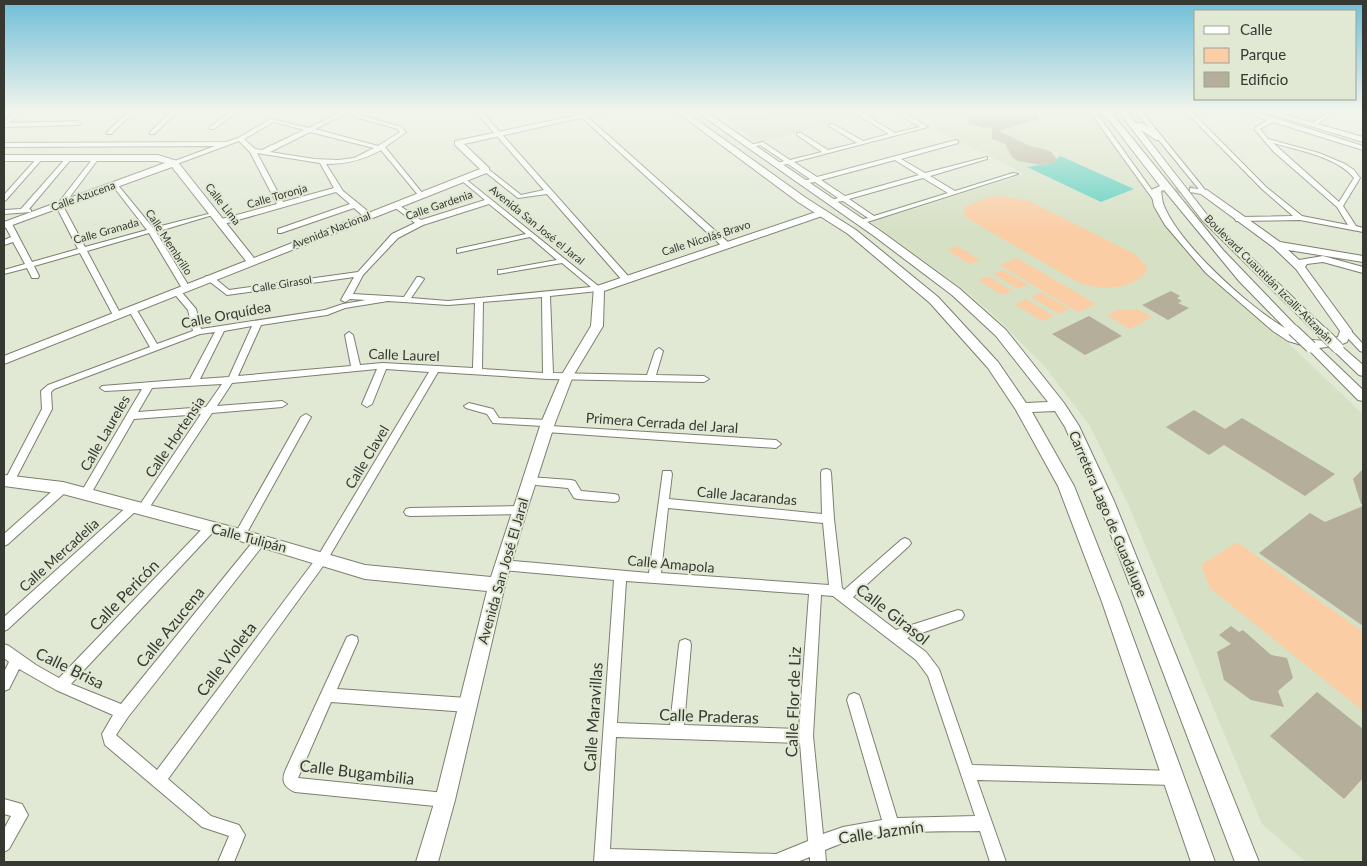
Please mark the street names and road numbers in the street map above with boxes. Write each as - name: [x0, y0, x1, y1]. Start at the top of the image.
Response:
- street label: Calle Azucena: [49, 178, 117, 213]
- street label: Calle Lima: [203, 180, 244, 227]
- street label: Calle Toronja: [245, 181, 308, 210]
- street label: Avenida San José el Jaral: [487, 182, 587, 267]
- street label: Calle Gardenia: [404, 187, 474, 222]
- street label: Calle Membrillo: [143, 206, 196, 277]
- street label: Avenida Nacional: [289, 208, 372, 251]
- street label: Boulevard Cuautitlán Izcalli-Atizapán: [1202, 212, 1336, 346]
- street label: Calle Granada: [72, 215, 140, 246]
- street label: Calle Nicolás Bravo: [660, 217, 752, 258]
- street label: Calle Girasol: [251, 272, 313, 295]
- street label: Calle Orquídea: [180, 297, 272, 332]
- street label: Calle Laurel: [368, 345, 440, 364]
- street label: Calle Laureles: [76, 392, 133, 474]
- street label: Calle Hortensia: [141, 393, 208, 480]
- street label: Primera Cerrada del Jaral: [585, 409, 739, 436]
- street label: Calle Clavel: [341, 422, 392, 492]
- street label: Carretera Lago de Guadalupe: [1066, 428, 1151, 600]
- street label: Calle Jacarandas: [696, 483, 798, 508]
- street label: Avenida San José El Jaral: [473, 496, 532, 646]
- street label: Calle Mercadelia: [15, 514, 102, 595]
- street label: Calle Tulipán: [210, 519, 289, 556]
- street label: Calle Amapola: [627, 551, 715, 576]
- street label: Calle Pericón: [85, 555, 162, 634]
- street label: Calle Girasol: [853, 579, 934, 648]
- street label: Calle Azucena: [131, 583, 208, 671]
- street label: Calle Violeta: [192, 618, 260, 699]
- street label: Calle Brisa: [33, 643, 107, 692]
- street label: Calle Flor de Liz: [781, 646, 804, 758]
- street label: Calle Maravillas: [579, 662, 606, 772]
- street label: Calle Praderas: [659, 704, 759, 727]
- street label: Calle Bugambilia: [299, 755, 416, 788]
- street label: Calle Jazmín: [837, 816, 925, 847]

